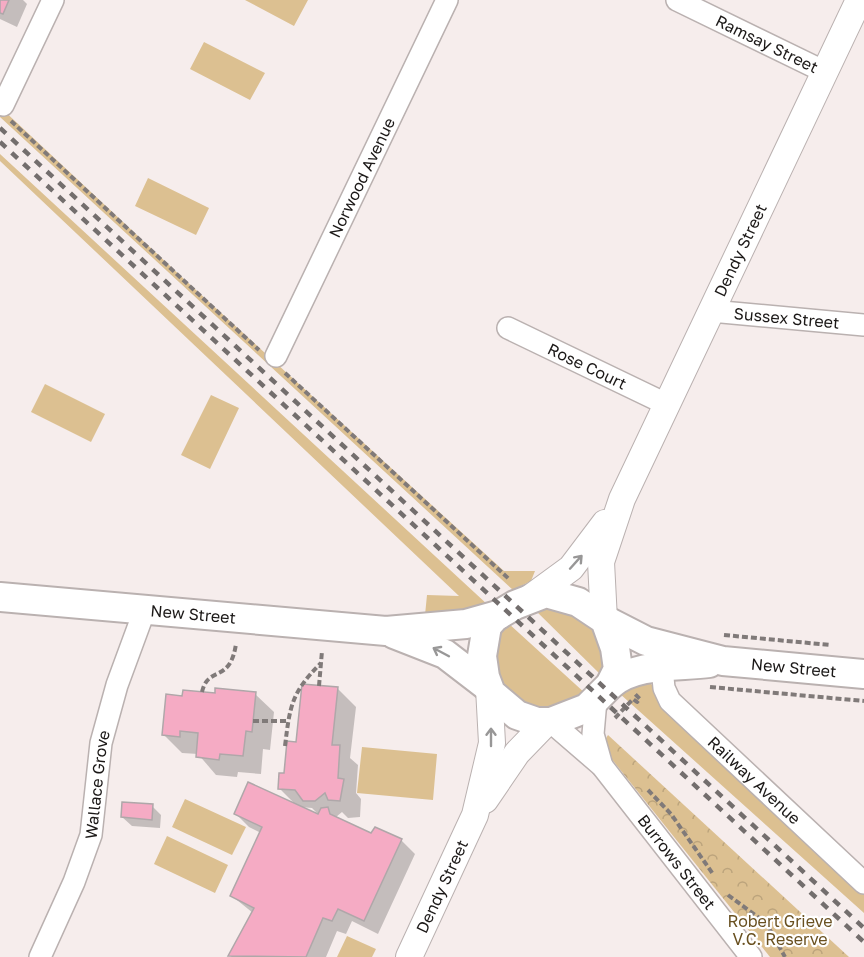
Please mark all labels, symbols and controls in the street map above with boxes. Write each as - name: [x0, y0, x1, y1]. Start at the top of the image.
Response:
- street label: Ramsay Street: [712, 10, 821, 77]
- street label: Norwood Avenue: [324, 114, 399, 241]
- street label: Dendy Street: [710, 200, 771, 300]
- street label: Sussex Street: [733, 303, 840, 333]
- street label: Rose Court: [545, 339, 630, 394]
- one-way arrow: [569, 554, 583, 569]
- street label: New Street: [150, 600, 237, 628]
- one-way arrow: [433, 646, 450, 658]
- street label: New Street: [750, 654, 837, 681]
- street label: Wallace Grove: [81, 728, 114, 840]
- one-way arrow: [485, 728, 497, 748]
- street label: Railway Avenue: [704, 732, 805, 828]
- street label: Burrows Street: [634, 810, 720, 913]
- street label: Dendy Street: [412, 836, 472, 936]
- park label: Robert Grieve V.C. Reserve: [727, 911, 833, 949]

